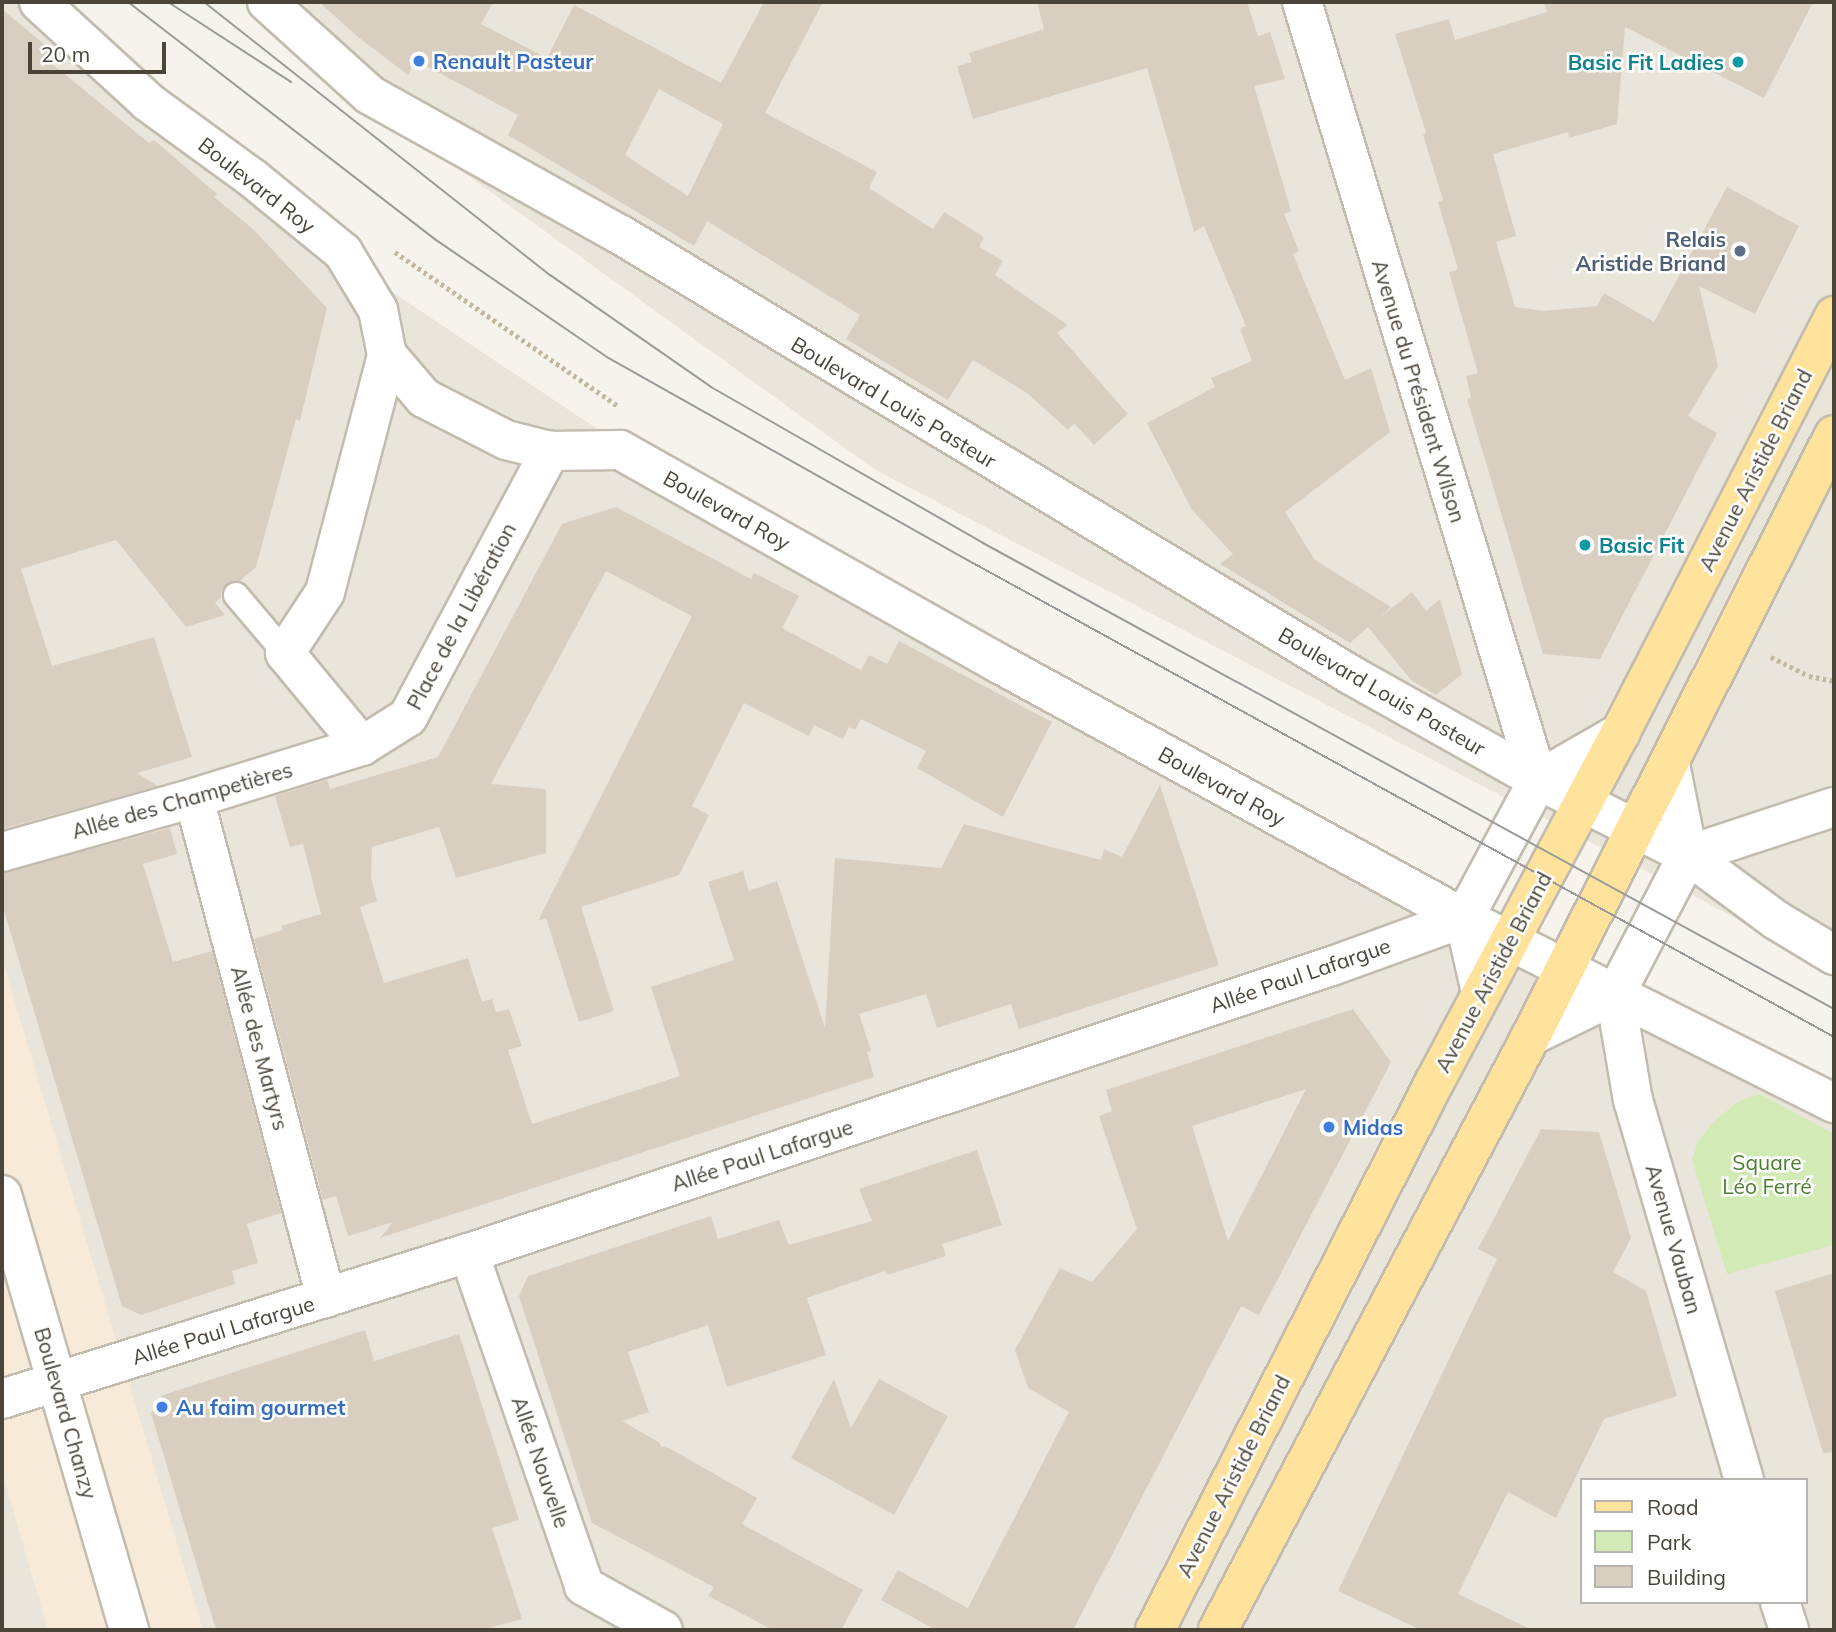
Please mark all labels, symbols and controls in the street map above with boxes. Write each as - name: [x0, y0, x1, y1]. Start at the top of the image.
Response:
- scale bar: [32, 28, 170, 72]
- text: 20 m: [41, 41, 90, 67]
- place label: Renault Pasteur: [433, 48, 593, 74]
- place label: Basic Fit Ladies: [1568, 49, 1724, 75]
- marker: Renault Pasteur: [411, 53, 427, 69]
- marker: Basic Fit Ladies: [1730, 54, 1746, 70]
- street label: Boulevard Roy: [194, 132, 320, 238]
- place label: Relais Aristide Briand: [1575, 226, 1726, 276]
- marker: Relais Aristide Briand: [1732, 243, 1748, 259]
- street label: Avenue du Président Wilson: [1367, 256, 1471, 526]
- street label: Boulevard Louis Pasteur: [787, 331, 1001, 473]
- street label: Avenue Aristide Briand: [1693, 365, 1817, 575]
- street label: Boulevard Roy: [659, 465, 795, 555]
- street label: Place de la Libération: [401, 518, 521, 714]
- place label: Basic Fit: [1599, 532, 1684, 558]
- marker: Basic Fit: [1577, 537, 1593, 553]
- street label: Boulevard Louis Pasteur: [1274, 621, 1490, 761]
- street label: Boulevard Roy: [1154, 741, 1290, 831]
- street label: Allée des Champetières: [69, 756, 295, 844]
- street label: Avenue Aristide Briand: [1429, 868, 1557, 1076]
- street label: Allée Paul Lafargue: [1206, 932, 1394, 1018]
- street label: Allée des Martyrs: [226, 963, 294, 1133]
- street label: Allée Paul Lafargue: [668, 1114, 856, 1196]
- place label: Midas: [1343, 1114, 1403, 1140]
- marker: Midas: [1321, 1119, 1337, 1135]
- park label: Square Léo Ferré: [1722, 1149, 1812, 1199]
- street label: Avenue Vauban: [1641, 1161, 1707, 1317]
- street label: Allée Paul Lafargue: [129, 1290, 317, 1370]
- street label: Boulevard Chanzy: [29, 1324, 103, 1502]
- street label: Avenue Aristide Briand: [1171, 1371, 1295, 1581]
- street label: Allée Nouvelle: [507, 1393, 575, 1531]
- place label: Au faim gourmet: [176, 1394, 345, 1420]
- marker: Au faim gourmet: [154, 1399, 170, 1415]
- legend: [1580, 1478, 1808, 1604]
- text: Road: [1647, 1494, 1698, 1520]
- text: Park: [1647, 1529, 1691, 1555]
- text: Building: [1647, 1564, 1726, 1590]

